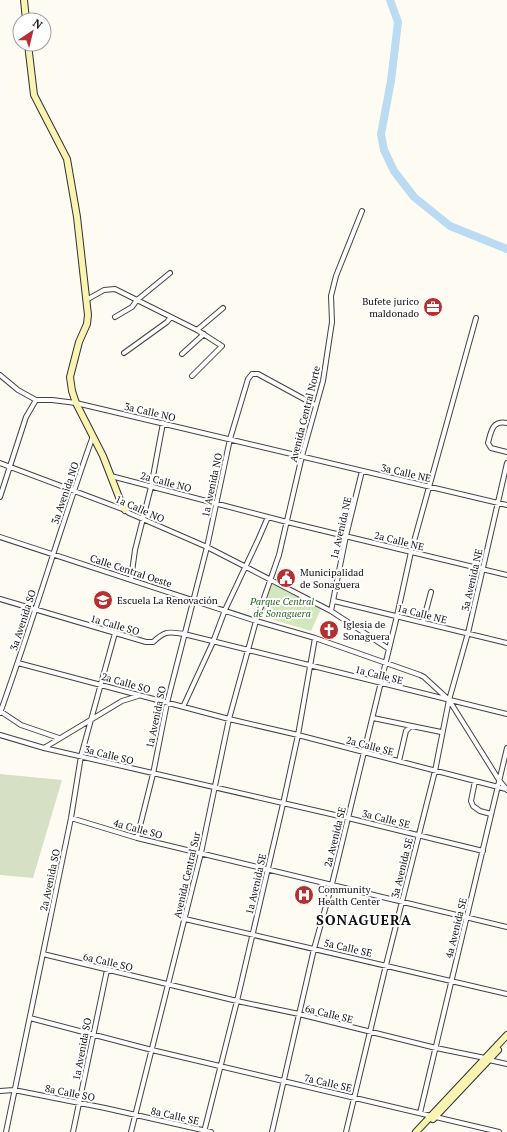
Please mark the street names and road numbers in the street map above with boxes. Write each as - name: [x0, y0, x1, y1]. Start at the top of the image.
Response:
- street label: Avenida Central Norte: [287, 365, 323, 463]
- street label: 3a Calle NO: [123, 400, 177, 424]
- street label: 1a Avenida NO: [199, 452, 225, 518]
- street label: 3a Avenida NO: [48, 460, 82, 526]
- street label: 3a Calle NE: [380, 461, 432, 485]
- street label: 2a Calle NO: [139, 469, 193, 495]
- street label: 1a Calle NO: [113, 492, 167, 526]
- street label: 1a Avenida NE: [327, 495, 355, 561]
- street label: 2a Calle NE: [373, 529, 425, 554]
- street label: 3a Avenida NE: [458, 547, 486, 613]
- street label: Calle Central Oeste: [88, 552, 174, 590]
- street label: 3a Avenida SO: [7, 588, 39, 652]
- street label: 1a Calle NE: [396, 602, 448, 627]
- street label: 1a Calle SO: [89, 612, 141, 638]
- street label: 1a Calle SE: [354, 663, 404, 687]
- street label: 2a Calle SO: [100, 670, 152, 696]
- street label: 1a Avenida SO: [143, 685, 169, 749]
- street label: 2a Calle SE: [345, 733, 395, 759]
- street label: 3a Calle SO: [83, 743, 135, 767]
- street label: 2a Avenida SE: [321, 805, 349, 869]
- street label: 3a Calle SE: [361, 807, 411, 831]
- street label: 4a Calle SO: [112, 816, 164, 842]
- street label: Avenida Central Sur: [171, 830, 203, 919]
- street label: 3a Avenida SE: [388, 836, 416, 900]
- street label: 2a Avenida SO: [37, 848, 63, 912]
- street label: 1a Avenida SE: [243, 852, 269, 916]
- street label: 4a Avenida SE: [442, 896, 470, 960]
- street label: 5a Calle SE: [323, 936, 373, 960]
- street label: 6a Calle SO: [82, 950, 134, 974]
- street label: 6a Calle SE: [304, 1002, 354, 1026]
- street label: 1a Avenida SO: [70, 1017, 94, 1081]
- street label: 7a Calle SE: [303, 1071, 353, 1095]
- street label: 8a Calle SO: [44, 1082, 96, 1104]
- street label: 8a Calle SE: [150, 1104, 200, 1128]

